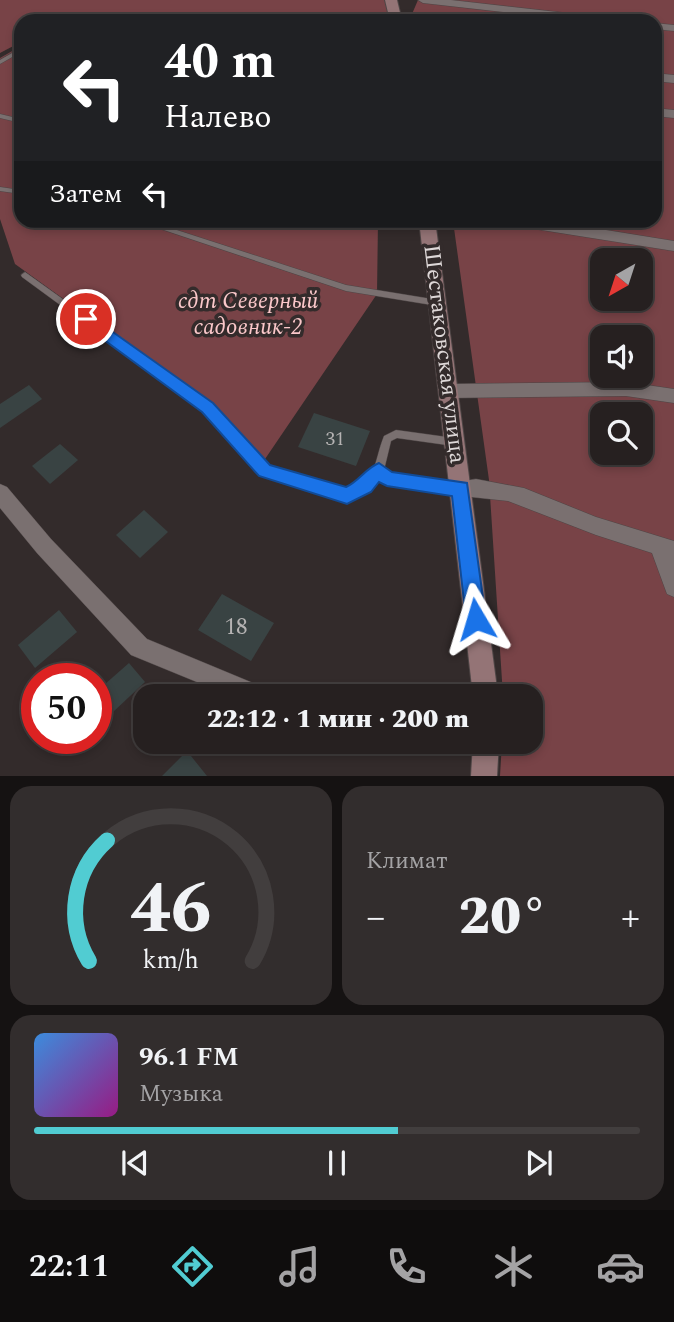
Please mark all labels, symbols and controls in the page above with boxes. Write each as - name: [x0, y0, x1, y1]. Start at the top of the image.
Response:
- text: 40 m: [164, 25, 275, 100]
- icon: left: [49, 42, 140, 133]
- text: Налево: [164, 93, 272, 142]
- text: Затем: [49, 174, 122, 214]
- icon: left: [136, 175, 174, 213]
- street label: Шестаковская улица: [413, 243, 475, 465]
- north arrow: [590, 248, 653, 312]
- map controls: [590, 248, 653, 465]
- park label: сдт Северный садовник-2: [178, 284, 318, 345]
- pin: [56, 289, 116, 349]
- icon: arrive: [67, 300, 105, 338]
- button: sound: [590, 325, 653, 388]
- button: search: [590, 402, 653, 465]
- house number: 31: [325, 425, 345, 454]
- position arrow: [439, 582, 513, 656]
- house number: 18: [225, 610, 248, 645]
- speed limit sign: 50: [21, 663, 112, 754]
- text: 22:12 · 1 мин · 200 m: [207, 699, 469, 739]
- text: Климат: [366, 844, 448, 879]
- text: 46: [130, 855, 212, 966]
- text: 20°: [459, 878, 547, 957]
- text: −: [366, 889, 385, 947]
- text: +: [621, 889, 640, 947]
- text: km/h: [143, 942, 199, 980]
- text: 96.1 FM: [139, 1037, 239, 1077]
- text: Музыка: [139, 1077, 223, 1112]
- icon: previous: [116, 1144, 154, 1182]
- icon: pause: [318, 1144, 356, 1182]
- icon: next: [520, 1144, 558, 1182]
- text: 22:11: [29, 1242, 109, 1291]
- icon: directions: [168, 1242, 217, 1291]
- icon: music: [275, 1242, 324, 1291]
- icon: phone: [382, 1242, 431, 1291]
- icon: climate: [489, 1242, 538, 1291]
- icon: car: [596, 1242, 645, 1291]

